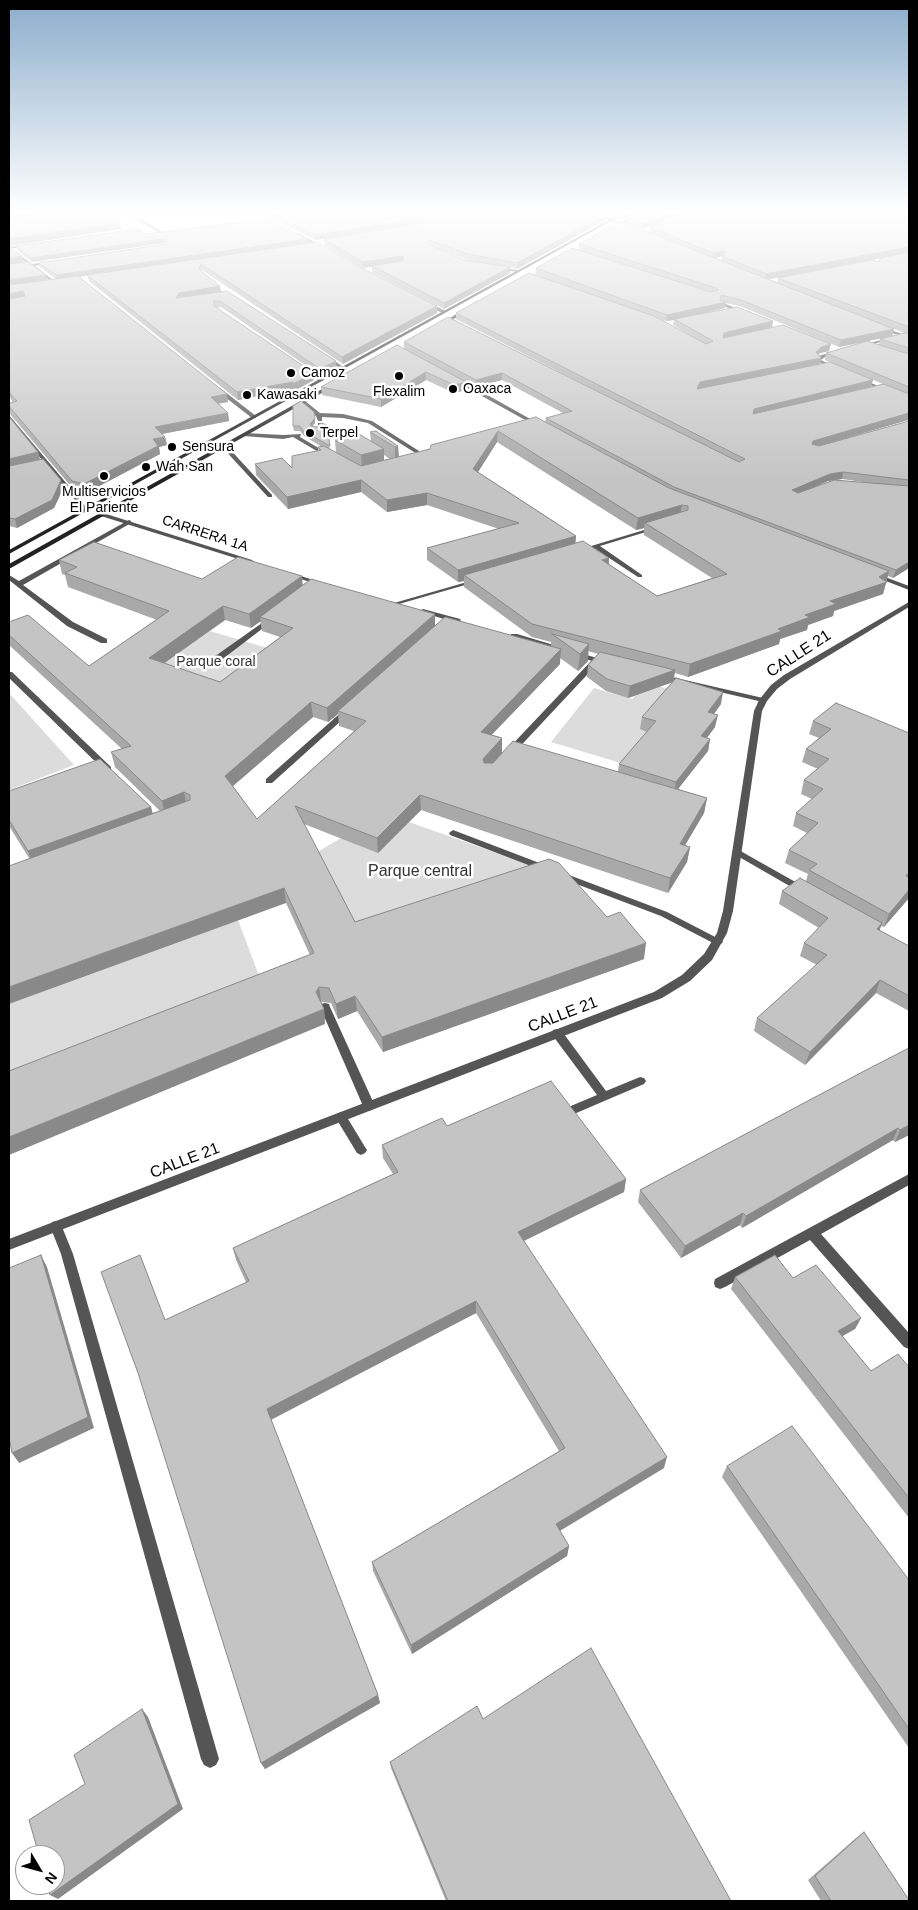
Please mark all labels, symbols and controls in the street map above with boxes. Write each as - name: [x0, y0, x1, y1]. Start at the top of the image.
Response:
- place label: Camoz: [301, 365, 345, 381]
- marker: Camoz: [285, 367, 297, 379]
- marker: Flexalim: [393, 370, 405, 382]
- place label: Oaxaca: [463, 381, 511, 397]
- marker: Oaxaca: [447, 383, 459, 395]
- place label: Flexalim: [373, 384, 425, 400]
- place label: Kawasaki: [257, 387, 317, 403]
- marker: Kawasaki: [241, 389, 253, 401]
- place label: Terpel: [320, 425, 358, 441]
- marker: Terpel: [304, 427, 316, 439]
- place label: Sensura: [182, 439, 234, 455]
- marker: Sensura: [166, 441, 178, 453]
- place label: Wah San: [156, 459, 213, 475]
- marker: Wah San: [140, 461, 152, 473]
- marker: Multiservicios El Pariente: [98, 470, 110, 482]
- place label: Multiservicios El Pariente: [62, 484, 146, 516]
- street label: CARRERA 1A: [160, 512, 250, 556]
- street label: CALLE 21: [763, 626, 835, 682]
- park label: Parque coral: [176, 654, 256, 670]
- park label: Parque central: [368, 862, 472, 882]
- street label: CALLE 21: [526, 993, 600, 1037]
- street label: CALLE 21: [148, 1139, 222, 1183]
- north arrow: [15, 1845, 65, 1895]
- text: N: [42, 1870, 61, 1887]

